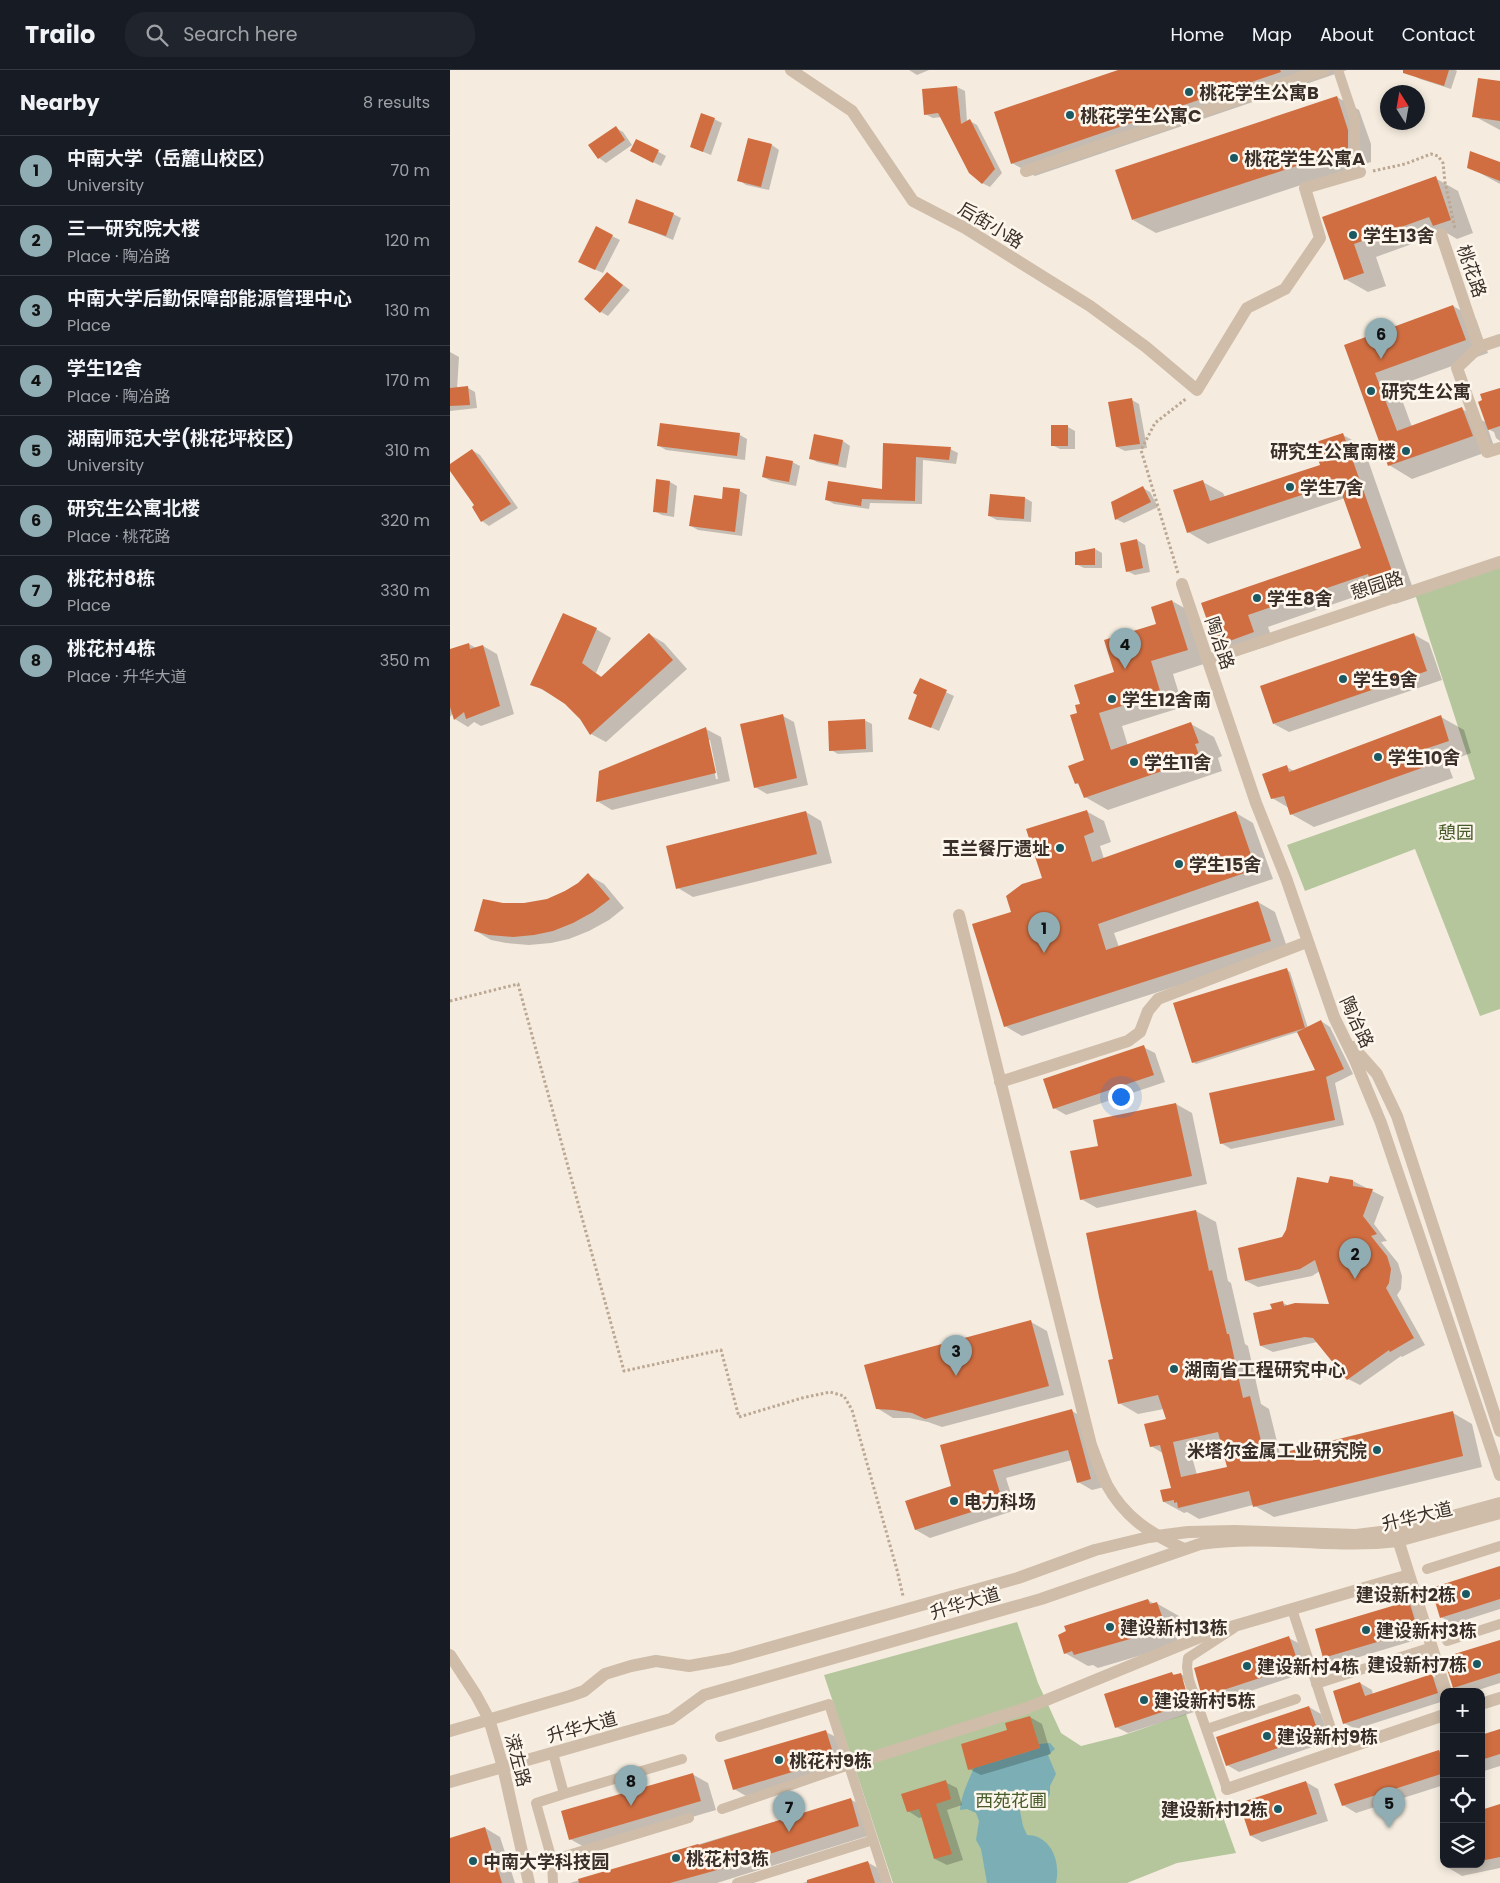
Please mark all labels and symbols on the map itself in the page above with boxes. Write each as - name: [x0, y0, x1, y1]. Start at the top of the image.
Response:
- place label: 桃花学生公寓B: [1199, 80, 1319, 105]
- north arrow: [1380, 85, 1425, 130]
- marker: 桃花学生公寓B: [1183, 86, 1195, 98]
- place label: 桃花学生公寓C: [1080, 103, 1202, 128]
- marker: 桃花学生公寓C: [1064, 109, 1076, 121]
- place label: 桃花学生公寓A: [1244, 146, 1365, 171]
- marker: 桃花学生公寓A: [1228, 152, 1240, 164]
- street label: 后街小路: [954, 196, 1028, 254]
- place label: 学生13舍: [1363, 223, 1435, 248]
- marker: 学生13舍: [1347, 229, 1359, 241]
- street label: 桃花路: [1451, 241, 1493, 301]
- pin: 6: [1365, 318, 1397, 359]
- place label: 研究生公寓: [1381, 379, 1471, 404]
- marker: 研究生公寓: [1365, 385, 1377, 397]
- place label: 研究生公寓南楼: [1270, 439, 1396, 464]
- marker: 研究生公寓南楼: [1400, 445, 1412, 457]
- place label: 学生7舍: [1300, 475, 1364, 500]
- marker: 学生7舍: [1284, 481, 1296, 493]
- street label: 憩园路: [1347, 565, 1407, 605]
- place label: 学生8舍: [1267, 586, 1333, 611]
- marker: 学生8舍: [1251, 592, 1263, 604]
- street label: 陶冶路: [1199, 613, 1241, 673]
- pin: 4: [1109, 628, 1141, 669]
- place label: 学生9舍: [1353, 667, 1418, 692]
- marker: 学生9舍: [1337, 673, 1349, 685]
- place label: 学生12舍南: [1122, 687, 1211, 712]
- marker: 学生12舍南: [1106, 693, 1118, 705]
- place label: 学生10舍: [1388, 745, 1461, 770]
- place label: 学生11舍: [1144, 750, 1212, 775]
- marker: 学生10舍: [1372, 751, 1384, 763]
- marker: 学生11舍: [1128, 756, 1140, 768]
- park label: 憩园: [1438, 820, 1474, 845]
- place label: 玉兰餐厅遗址: [942, 836, 1050, 861]
- marker: 玉兰餐厅遗址: [1054, 842, 1066, 854]
- place label: 学生15舍: [1189, 852, 1261, 877]
- marker: 学生15舍: [1173, 858, 1185, 870]
- pin: 1: [1028, 912, 1060, 953]
- street label: 陶冶路: [1334, 992, 1380, 1052]
- your location: [1108, 1084, 1134, 1110]
- pin: 2: [1339, 1238, 1371, 1279]
- pin: 3: [940, 1335, 972, 1376]
- place label: 湖南省工程研究中心: [1184, 1357, 1346, 1382]
- marker: 湖南省工程研究中心: [1168, 1363, 1180, 1375]
- place label: 米塔尔金属工业研究院: [1187, 1438, 1367, 1463]
- marker: 米塔尔金属工业研究院: [1371, 1444, 1383, 1456]
- place label: 电力科场: [964, 1489, 1036, 1514]
- marker: 电力科场: [948, 1495, 960, 1507]
- street label: 升华大道: [1379, 1496, 1455, 1536]
- street label: 升华大道: [927, 1581, 1003, 1625]
- place label: 建设新村2栋: [1356, 1582, 1456, 1607]
- marker: 建设新村2栋: [1460, 1588, 1472, 1600]
- place label: 建设新村13栋: [1120, 1615, 1228, 1640]
- place label: 建设新村3栋: [1376, 1618, 1477, 1643]
- marker: 建设新村13栋: [1104, 1621, 1116, 1633]
- marker: 建设新村3栋: [1360, 1624, 1372, 1636]
- place label: 建设新村7栋: [1367, 1652, 1467, 1677]
- place label: 建设新村4栋: [1257, 1654, 1359, 1679]
- marker: 建设新村7栋: [1471, 1658, 1483, 1670]
- marker: 建设新村4栋: [1241, 1660, 1253, 1672]
- place label: 建设新村5栋: [1154, 1688, 1256, 1713]
- marker: 建设新村5栋: [1138, 1694, 1150, 1706]
- street label: 升华大道: [544, 1706, 620, 1748]
- place label: 建设新村9栋: [1277, 1724, 1378, 1749]
- marker: 建设新村9栋: [1261, 1730, 1273, 1742]
- street label: 溁左路: [499, 1731, 537, 1789]
- place label: 桃花村9栋: [789, 1748, 872, 1773]
- marker: 桃花村9栋: [773, 1754, 785, 1766]
- pin: 8: [615, 1765, 647, 1806]
- pin: 5: [1373, 1787, 1405, 1828]
- park label: 西苑花圃: [975, 1788, 1047, 1813]
- pin: 7: [773, 1791, 805, 1832]
- place label: 建设新村12栋: [1161, 1797, 1268, 1822]
- marker: 建设新村12栋: [1272, 1803, 1284, 1815]
- place label: 桃花村3栋: [686, 1846, 769, 1871]
- place label: 中南大学科技园: [483, 1849, 609, 1874]
- marker: 桃花村3栋: [670, 1852, 682, 1864]
- marker: 中南大学科技园: [467, 1855, 479, 1867]

